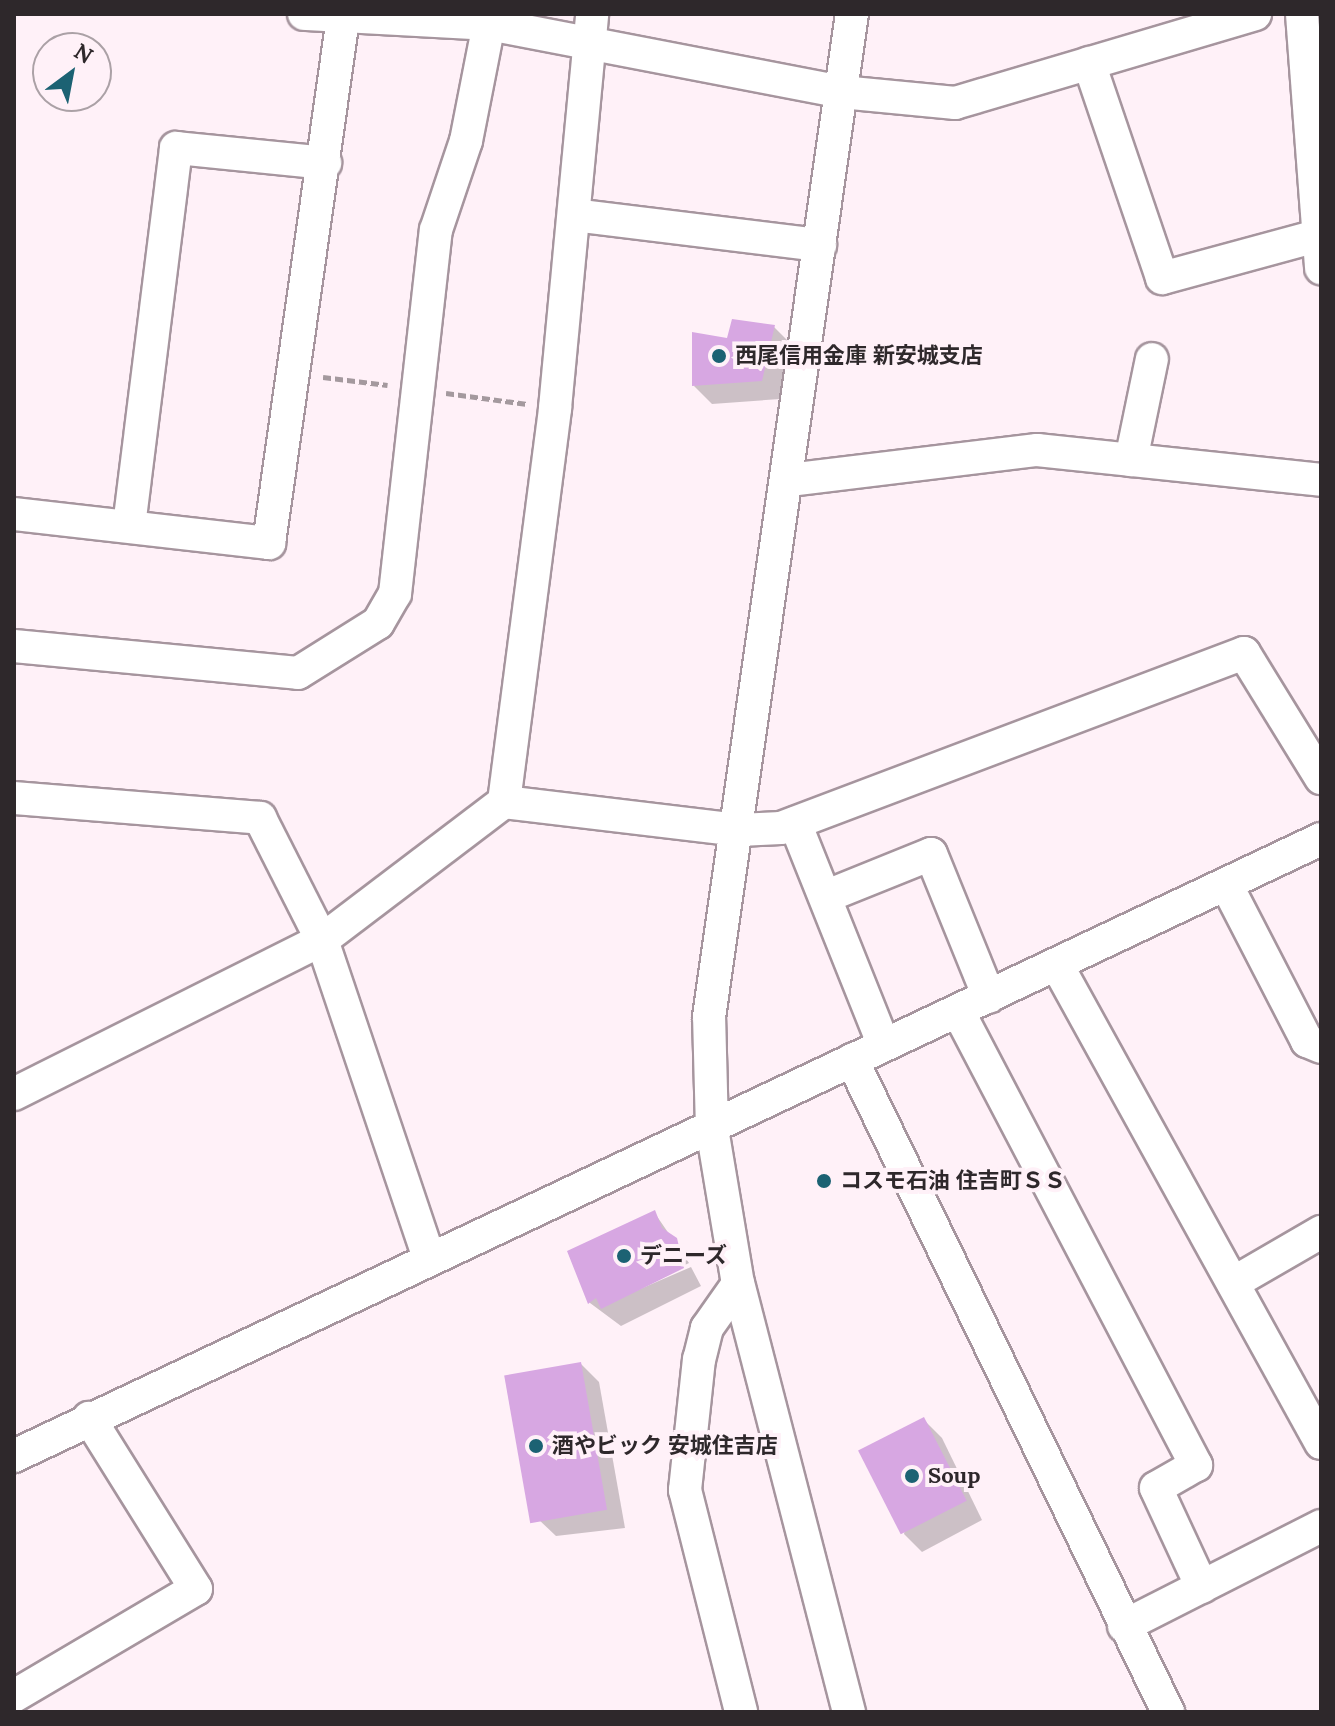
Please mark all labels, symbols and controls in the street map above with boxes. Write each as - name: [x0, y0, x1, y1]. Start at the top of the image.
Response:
- north arrow: [32, 32, 112, 112]
- text: N: [69, 37, 98, 70]
- place label: 西尾信用金庫 新安城支店: [735, 343, 983, 369]
- marker: 西尾信用金庫 新安城支店: [710, 347, 728, 365]
- place label: コスモ石油 住吉町ＳＳ: [840, 1168, 1066, 1194]
- marker: コスモ石油 住吉町ＳＳ: [815, 1172, 833, 1190]
- place label: デニーズ: [640, 1243, 728, 1269]
- marker: デニーズ: [615, 1247, 633, 1265]
- place label: 酒やビック 安城住吉店: [552, 1433, 778, 1459]
- marker: 酒やビック 安城住吉店: [527, 1437, 545, 1455]
- place label: Soup: [928, 1463, 980, 1489]
- marker: Soup: [903, 1467, 921, 1485]

